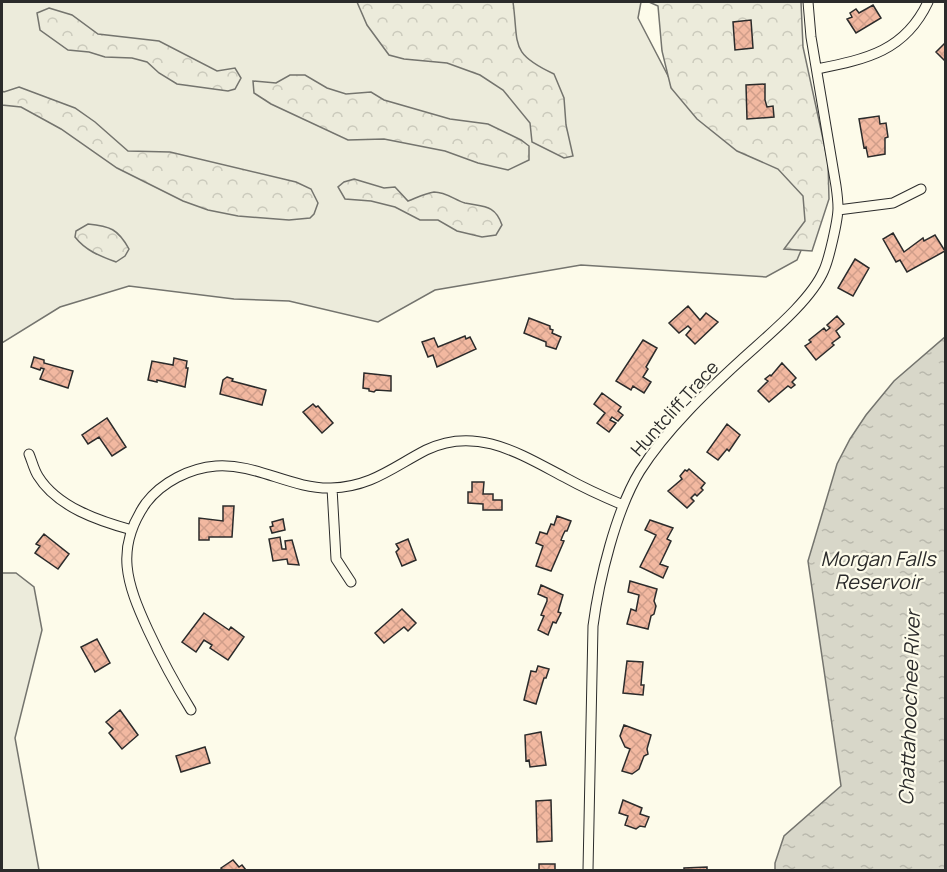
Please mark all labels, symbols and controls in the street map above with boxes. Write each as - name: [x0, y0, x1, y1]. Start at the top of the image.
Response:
- street label: Huntcliff Trace: [625, 355, 723, 461]
- water label: Morgan Falls Reservoir: [821, 545, 937, 595]
- water label: Chattahoochee River: [892, 607, 926, 806]

